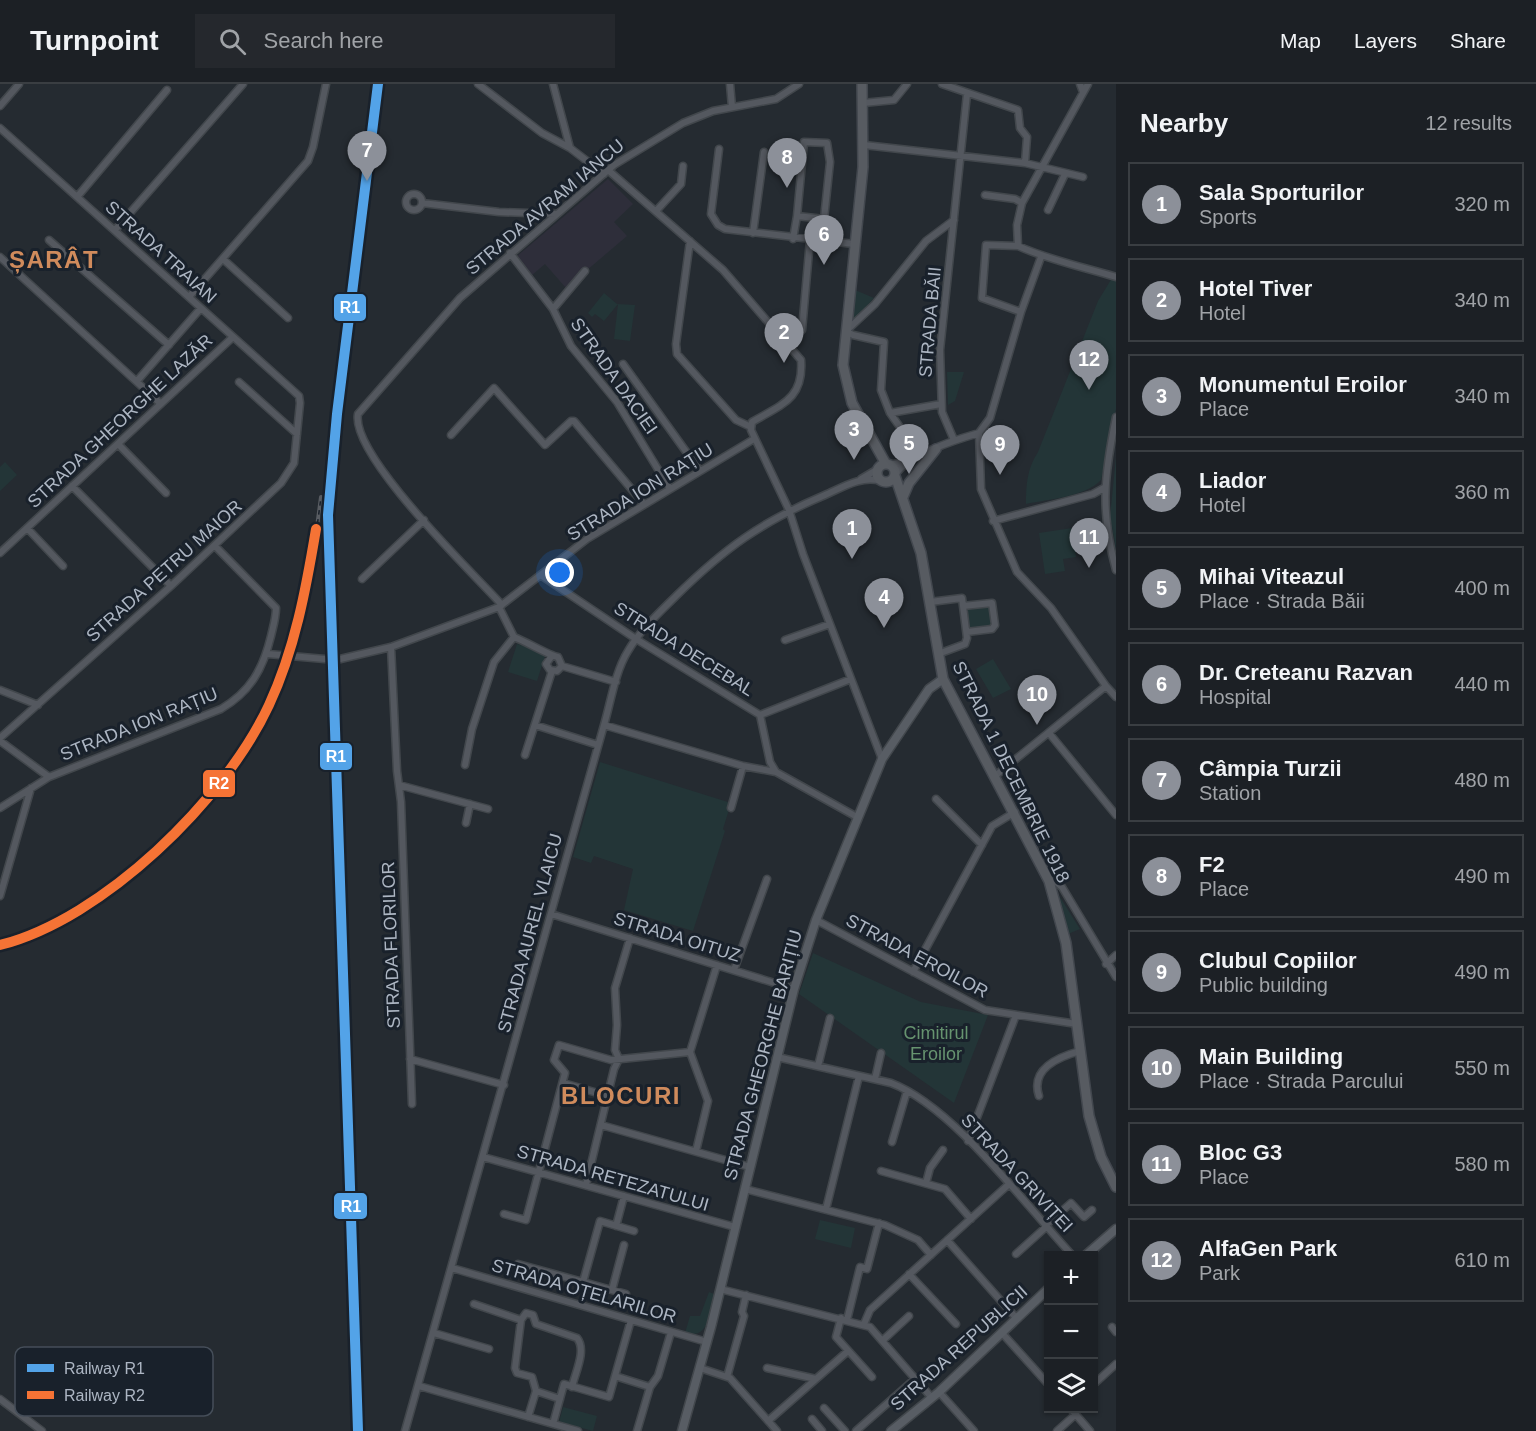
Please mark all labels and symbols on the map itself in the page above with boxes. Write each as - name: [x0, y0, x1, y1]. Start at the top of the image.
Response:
- pin: 7: [348, 132, 386, 181]
- street label: STRADA AVRAM IANCU: [462, 135, 628, 279]
- pin: 8: [768, 138, 806, 188]
- street label: STRADA TRAIAN: [101, 197, 221, 307]
- pin: 6: [804, 216, 844, 265]
- district label: ȘARÂT: [9, 246, 99, 274]
- street label: STRADA BĂII: [915, 266, 945, 378]
- line badge: R1: [333, 293, 367, 322]
- text: R1: [340, 299, 360, 316]
- street label: STRADA DACIEI: [567, 314, 661, 438]
- pin: 2: [764, 314, 804, 363]
- street label: STRADA GHEORGHE LAZĂR: [24, 330, 216, 512]
- pin: 12: [1070, 340, 1108, 390]
- pin: 3: [834, 410, 874, 460]
- pin: 5: [890, 424, 928, 474]
- pin: 9: [980, 426, 1020, 475]
- street label: STRADA ION RAȚIU: [563, 439, 717, 545]
- street label: STRADA PETRU MAIOR: [82, 496, 246, 646]
- pin: 1: [832, 510, 872, 559]
- pin: 11: [1070, 518, 1108, 568]
- your location: [545, 558, 574, 587]
- pin: 4: [864, 578, 904, 628]
- street label: STRADA DECEBAL: [610, 598, 758, 700]
- street label: STRADA 1 DECEMBRIE 1918: [949, 658, 1073, 886]
- pin: 10: [1018, 676, 1056, 725]
- street label: STRADA ION RAȚIU: [57, 683, 221, 765]
- line badge: R1: [319, 742, 353, 771]
- text: R1: [326, 748, 346, 765]
- line badge: R2: [202, 769, 236, 798]
- text: R2: [209, 775, 229, 792]
- street label: STRADA AUREL VLAICU: [494, 831, 566, 1035]
- street label: STRADA FLORILOR: [378, 861, 404, 1029]
- street label: STRADA OITUZ: [611, 908, 743, 966]
- street label: STRADA EROILOR: [843, 910, 991, 1002]
- street label: STRADA GHEORGHE BARIȚIU: [720, 928, 806, 1182]
- park label: Cimitirul Eroilor: [904, 1023, 969, 1064]
- district label: BLOCURI: [561, 1082, 681, 1109]
- street label: STRADA GRIVIȚEI: [957, 1110, 1077, 1236]
- street label: STRADA RETEZATULUI: [515, 1141, 711, 1215]
- line badge: R1: [333, 1192, 368, 1220]
- text: R1: [341, 1198, 361, 1215]
- street label: STRADA OȚELARILOR: [489, 1255, 679, 1327]
- street label: STRADA REPUBLICII: [887, 1281, 1031, 1415]
- legend: [15, 1347, 213, 1416]
- text: Railway R1: [64, 1360, 145, 1377]
- text: Railway R2: [64, 1387, 145, 1404]

